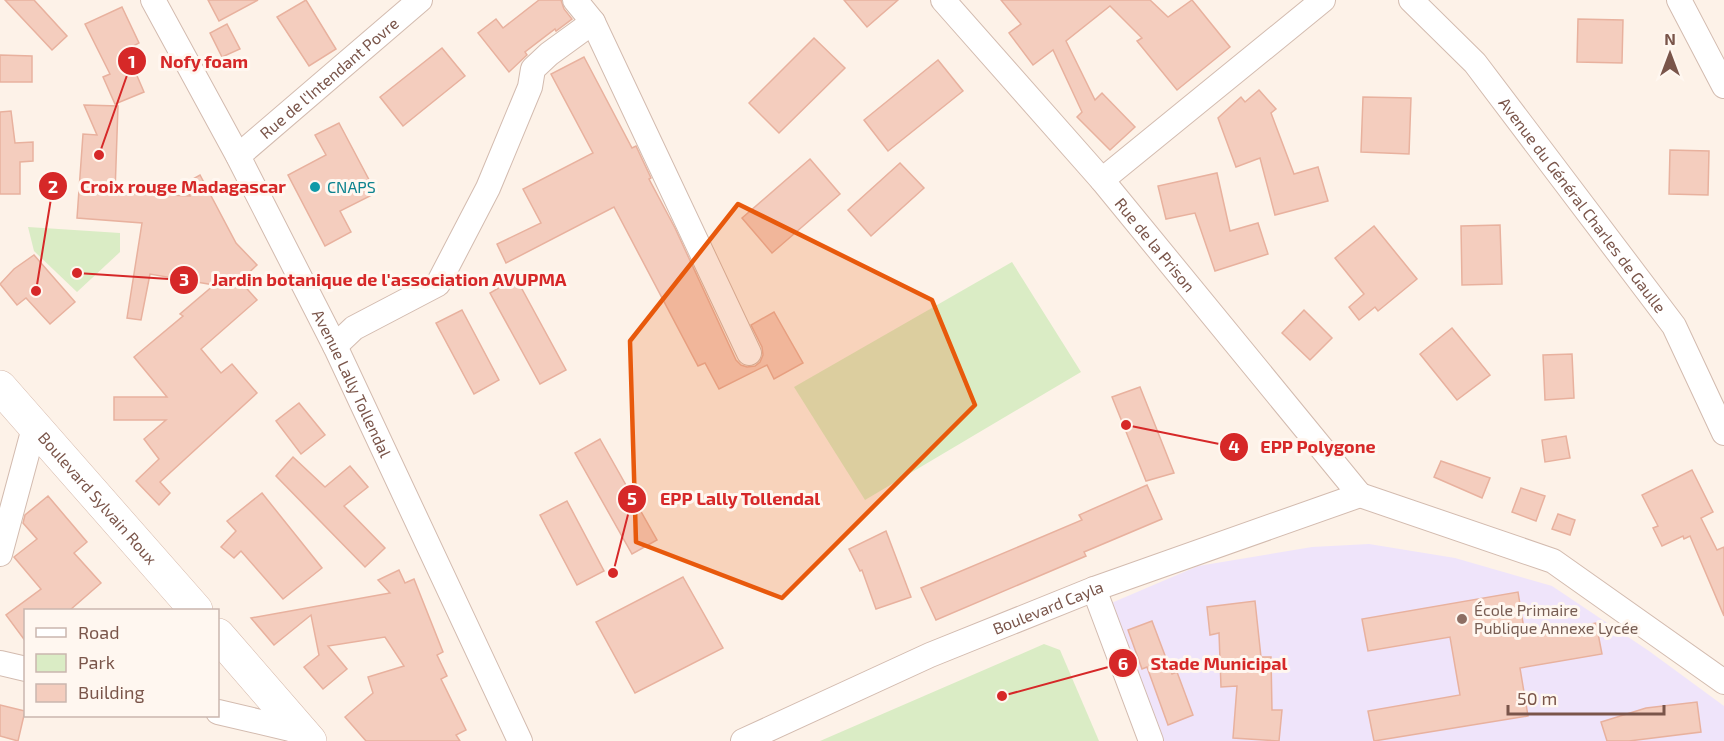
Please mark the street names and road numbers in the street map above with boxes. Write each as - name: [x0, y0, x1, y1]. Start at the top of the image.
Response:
- street label: Rue de l'Intendant Povre: [256, 13, 402, 142]
- street label: Avenue du Général Charles de Gaulle: [1495, 93, 1670, 316]
- street label: Rue de la Prison: [1111, 194, 1200, 295]
- street label: Avenue Lally Tollendal: [309, 306, 396, 460]
- street label: Boulevard Sylvain Roux: [35, 428, 162, 568]
- street label: Boulevard Cayla: [990, 577, 1106, 638]

